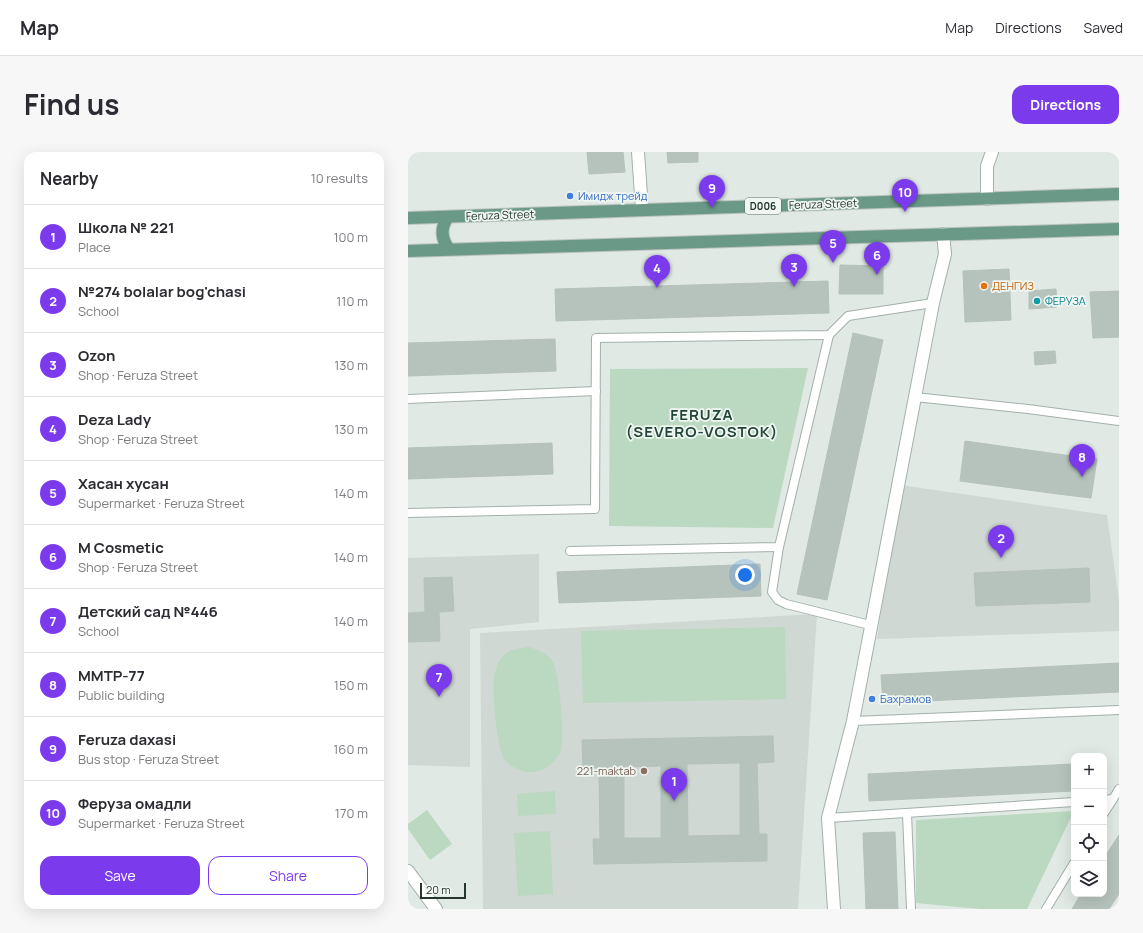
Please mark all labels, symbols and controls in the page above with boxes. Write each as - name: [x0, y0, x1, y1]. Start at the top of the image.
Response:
- text: Map: [20, 15, 59, 41]
- text: Map: [945, 18, 973, 37]
- text: Directions: [995, 18, 1062, 37]
- text: Saved: [1084, 18, 1123, 37]
- text: Find us: [24, 85, 119, 123]
- button: Directions: [1012, 85, 1119, 124]
- text: Nearby: [40, 167, 98, 190]
- text: 10 results: [311, 169, 368, 187]
- pin: 9: [699, 175, 725, 208]
- pin: 10: [892, 179, 918, 212]
- place label: Имидж трейд: [578, 188, 648, 203]
- marker: Имидж трейд: [565, 191, 575, 201]
- street label: Feruza Street: [789, 195, 857, 212]
- road number: D006: [745, 198, 781, 214]
- street label: Feruza Street: [466, 206, 534, 223]
- text: Школа № 221: [78, 217, 175, 238]
- text: 1: [50, 228, 56, 246]
- text: 100 m: [333, 228, 368, 246]
- pin: 5: [820, 230, 846, 263]
- text: Place: [78, 238, 111, 256]
- pin: 6: [864, 242, 890, 275]
- pin: 3: [781, 254, 807, 287]
- pin: 4: [644, 255, 670, 288]
- place label: ДЕНГИЗ: [992, 278, 1034, 293]
- text: №274 bolalar bog'chasi: [78, 281, 246, 302]
- marker: ДЕНГИЗ: [979, 281, 989, 291]
- text: 2: [49, 292, 57, 310]
- text: 110 m: [336, 292, 368, 310]
- place label: ФЕРУЗА: [1045, 293, 1086, 308]
- marker: ФЕРУЗА: [1032, 296, 1042, 306]
- text: School: [78, 302, 119, 320]
- text: Ozon: [78, 345, 115, 366]
- text: 3: [49, 356, 57, 374]
- text: 130 m: [334, 356, 368, 374]
- text: Shop · Feruza Street: [78, 366, 198, 384]
- district label: FERUZA (SEVERO-VOSTOK): [626, 404, 778, 442]
- text: Deza Lady: [78, 409, 151, 430]
- text: 4: [49, 420, 57, 438]
- text: 130 m: [334, 420, 368, 438]
- text: Shop · Feruza Street: [78, 430, 198, 448]
- pin: 8: [1069, 444, 1095, 477]
- text: Хасан хусан: [78, 473, 169, 494]
- text: 5: [49, 484, 57, 502]
- text: 140 m: [334, 484, 368, 502]
- text: Supermarket · Feruza Street: [78, 494, 245, 512]
- pin: 2: [988, 525, 1014, 558]
- text: M Cosmetic: [78, 537, 164, 558]
- text: 6: [49, 548, 57, 566]
- text: 140 m: [334, 548, 368, 566]
- text: Shop · Feruza Street: [78, 558, 198, 576]
- your location: [735, 565, 755, 585]
- text: Детский сад №446: [78, 601, 218, 622]
- text: 7: [50, 612, 56, 630]
- text: 140 m: [334, 612, 368, 630]
- text: School: [78, 622, 119, 640]
- pin: 7: [426, 664, 452, 697]
- text: MMTP-77: [78, 665, 145, 686]
- text: 8: [49, 676, 57, 694]
- text: 150 m: [334, 676, 368, 694]
- text: Public building: [78, 686, 165, 704]
- place label: Бахрамов: [880, 691, 931, 706]
- marker: Бахрамов: [867, 694, 877, 704]
- text: Feruza daxasi: [78, 729, 176, 750]
- text: 9: [49, 740, 57, 758]
- text: 160 m: [333, 740, 368, 758]
- text: Bus stop · Feruza Street: [78, 750, 219, 768]
- map controls: [1071, 753, 1107, 897]
- button: +: [1071, 753, 1107, 789]
- place label: 221-maktab: [577, 763, 636, 778]
- marker: 221-maktab: [639, 766, 649, 776]
- pin: 1: [661, 768, 687, 801]
- button: −: [1071, 789, 1107, 825]
- text: Феруза омадли: [78, 793, 191, 814]
- text: 10: [46, 804, 60, 822]
- text: 170 m: [335, 804, 368, 822]
- text: Supermarket · Feruza Street: [78, 814, 245, 832]
- button: locate: [1071, 825, 1107, 861]
- button: Save: [40, 856, 200, 895]
- button: Share: [208, 856, 368, 895]
- button: layers: [1071, 861, 1107, 897]
- scale bar: [420, 881, 466, 900]
- text: 20 m: [426, 882, 451, 897]

